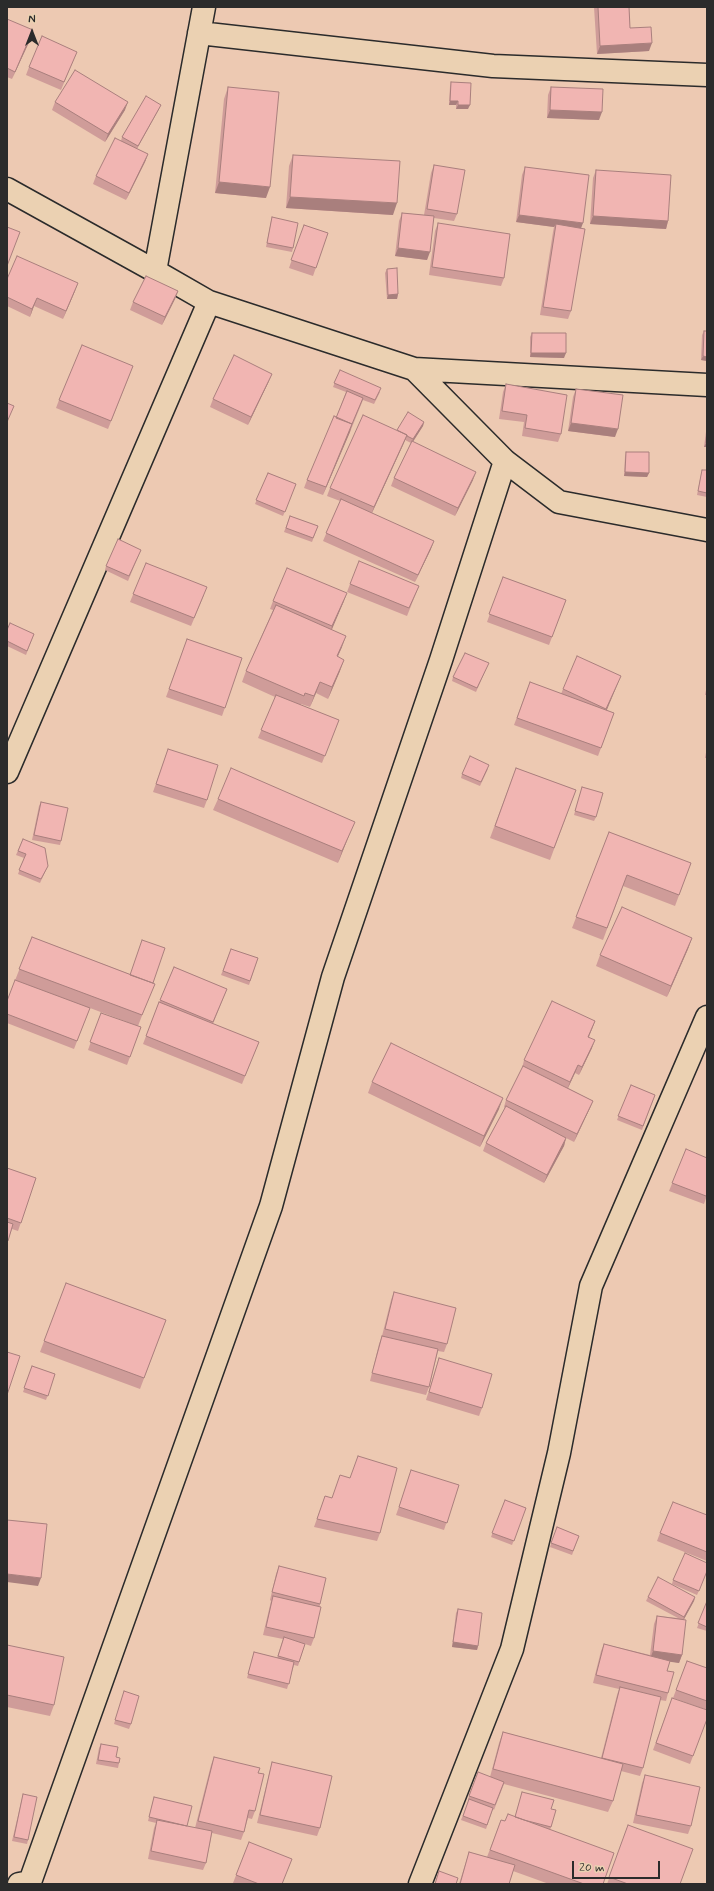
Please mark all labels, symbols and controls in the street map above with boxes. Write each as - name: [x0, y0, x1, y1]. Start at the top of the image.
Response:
- north arrow: [12, 12, 52, 52]
- text: N: [28, 13, 36, 27]
- scale bar: [574, 1853, 662, 1879]
- text: 20 m: [579, 1860, 605, 1876]

